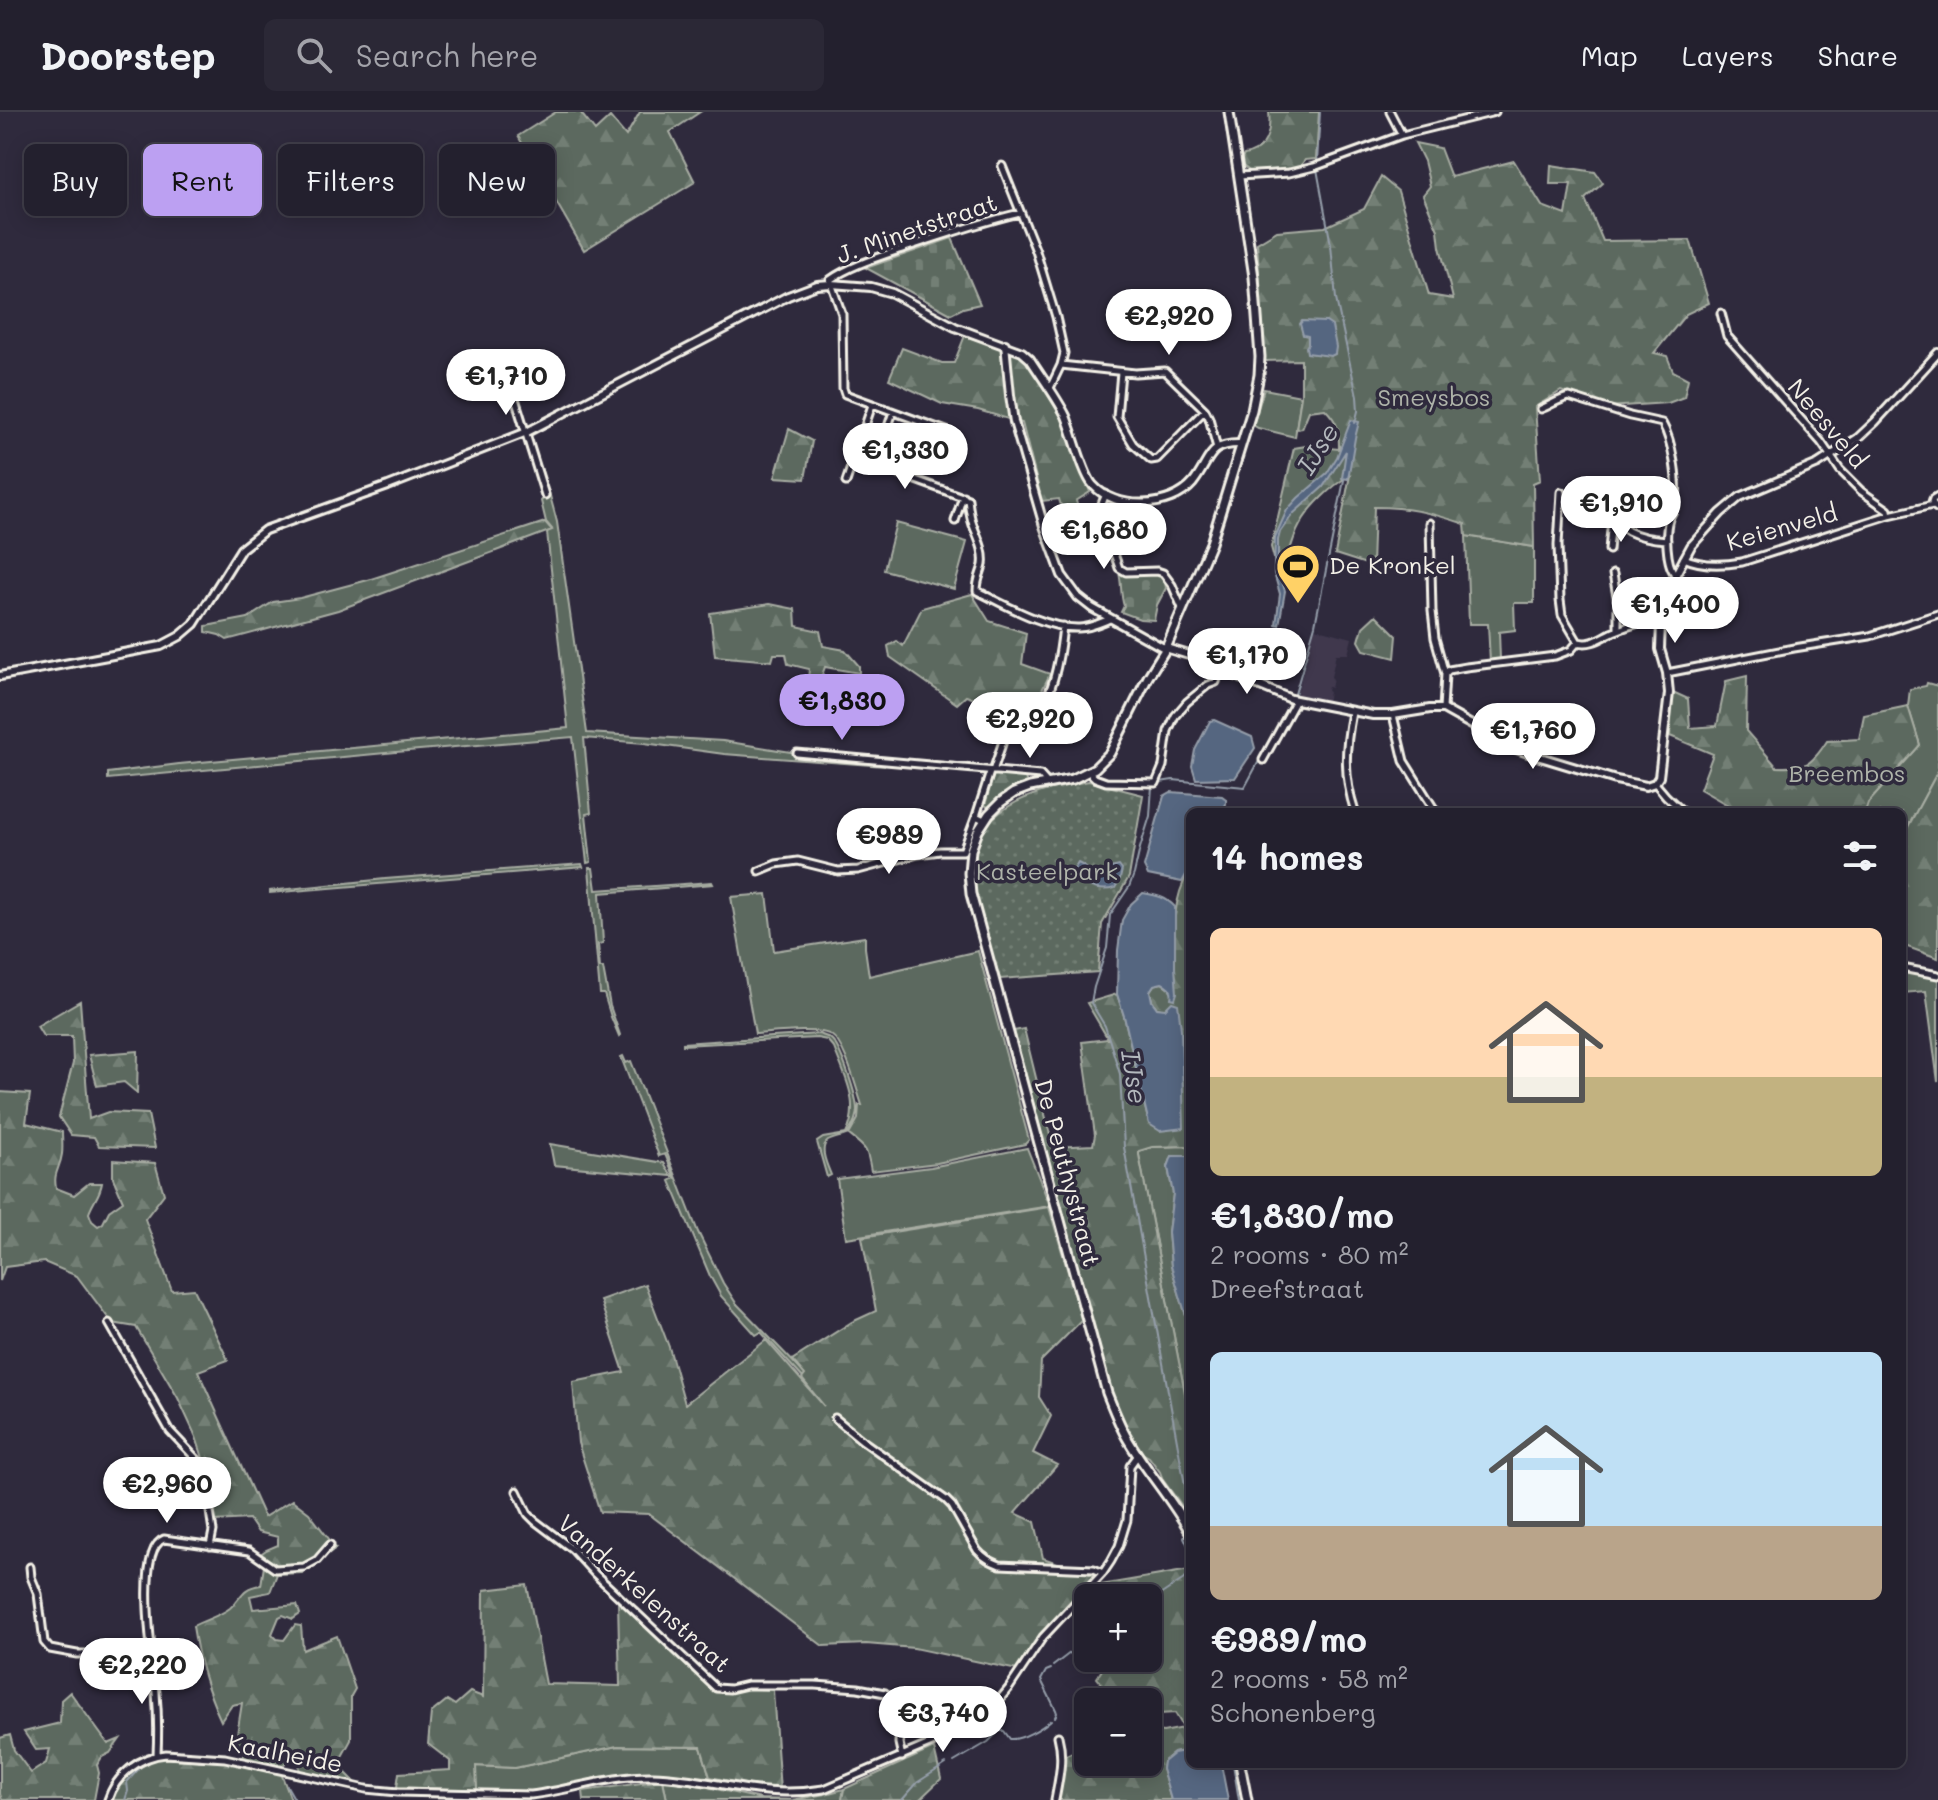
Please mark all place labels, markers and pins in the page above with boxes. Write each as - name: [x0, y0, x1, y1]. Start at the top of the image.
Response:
- pin: €2,920: [1104, 289, 1234, 357]
- pin: €1,710: [441, 349, 571, 417]
- pin: €1,330: [840, 423, 970, 491]
- pin: €1,910: [1556, 476, 1686, 544]
- pin: €1,680: [1039, 503, 1169, 571]
- sports icon: De Kronkel: [1274, 542, 1322, 605]
- place label: De Kronkel: [1329, 549, 1456, 580]
- pin: €1,400: [1610, 577, 1740, 645]
- pin: €1,170: [1182, 628, 1312, 696]
- pin: €1,830: [777, 674, 907, 742]
- pin: €2,920: [965, 692, 1095, 760]
- pin: €1,760: [1468, 703, 1598, 771]
- pin: €989: [842, 808, 936, 876]
- pin: €2,960: [102, 1457, 232, 1525]
- pin: €2,220: [77, 1638, 207, 1706]
- pin: €3,740: [878, 1686, 1008, 1754]

